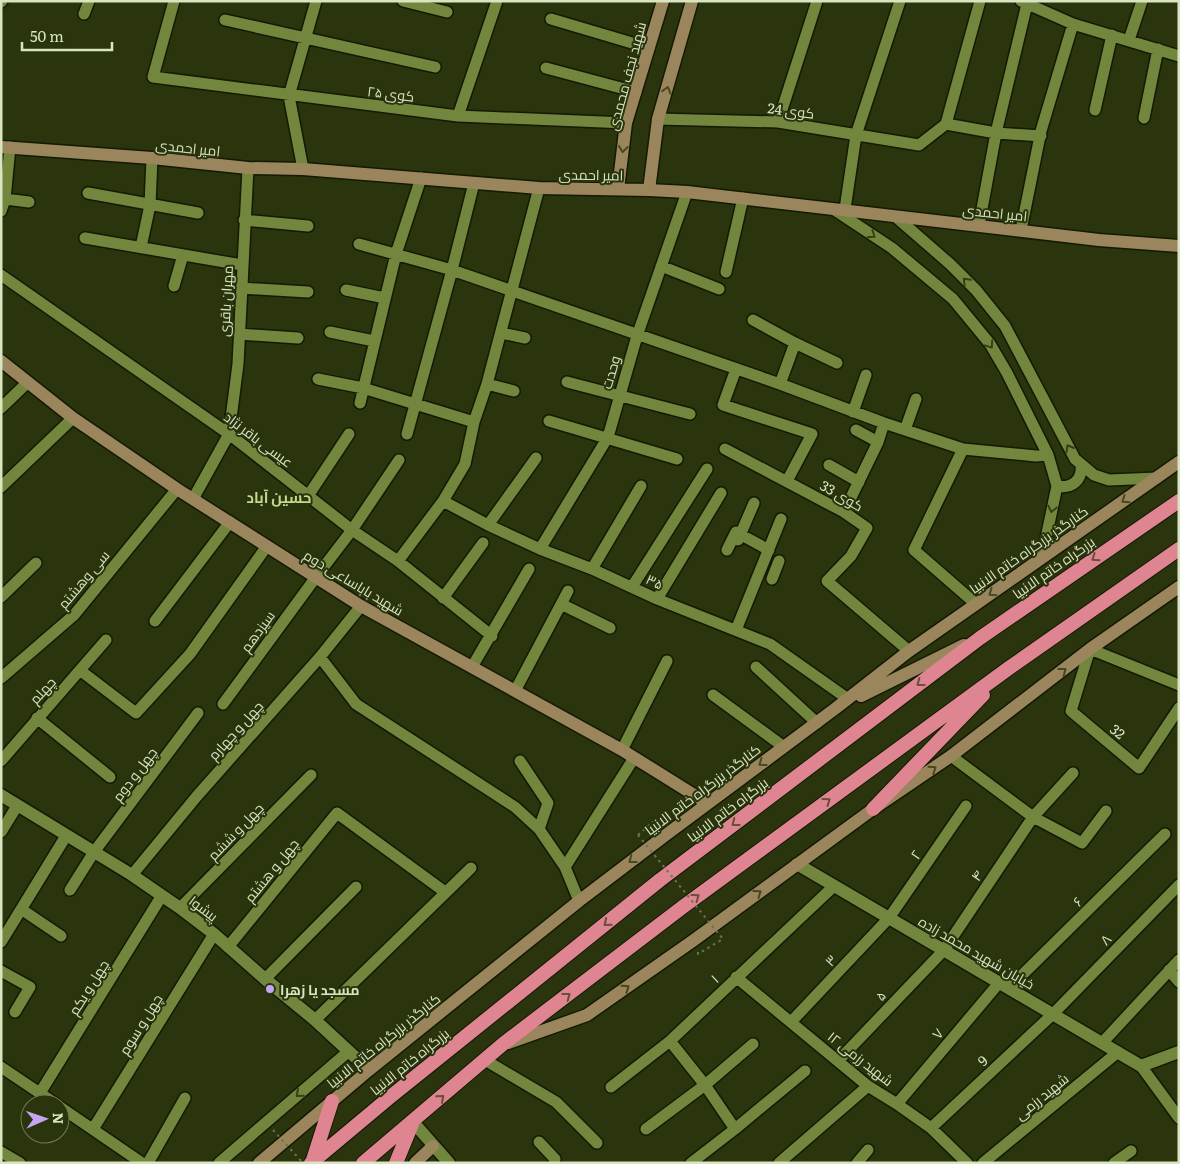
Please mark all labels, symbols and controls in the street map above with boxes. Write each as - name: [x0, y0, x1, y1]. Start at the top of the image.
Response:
- street label: شهید نجف محمدی: [602, 19, 650, 133]
- scale bar: [22, 20, 112, 52]
- text: 50 m: [30, 24, 64, 47]
- street label: کوی ۲۵: [366, 80, 416, 106]
- one-way arrow: [661, 86, 671, 95]
- street label: کوی 24: [766, 97, 816, 123]
- street label: امیر احمدی: [155, 134, 221, 160]
- one-way arrow: [618, 146, 629, 154]
- street label: امیر احمدی: [558, 163, 624, 185]
- street label: امیر احمدی: [962, 199, 1028, 225]
- one-way arrow: [866, 229, 876, 238]
- street label: مهران باقری: [213, 265, 237, 337]
- one-way arrow: [963, 277, 972, 286]
- one-way arrow: [984, 340, 993, 349]
- street label: وحدت: [596, 353, 624, 391]
- street label: عیسی باقر نژاد: [220, 407, 298, 471]
- one-way arrow: [1065, 444, 1075, 453]
- street label: کوی 33: [817, 475, 867, 515]
- district label: حسین آباد: [247, 485, 312, 508]
- one-way arrow: [1121, 494, 1130, 503]
- street label: کنارگذر بزرگراه خاتم الانبیا: [966, 502, 1090, 596]
- one-way arrow: [1048, 505, 1058, 513]
- street label: بزرگراه خاتم الانبیا: [1009, 532, 1097, 602]
- street label: شهید باباساعی دوم: [300, 544, 408, 621]
- street label: سی وهشتم: [53, 545, 114, 613]
- one-way arrow: [1092, 552, 1101, 561]
- street label: ۳۵: [643, 568, 667, 594]
- one-way arrow: [988, 587, 997, 596]
- street label: سیزدهم: [235, 606, 280, 656]
- one-way arrow: [1057, 668, 1066, 676]
- street label: چهلم: [24, 672, 60, 709]
- one-way arrow: [916, 677, 926, 686]
- street label: چهل و چهارم: [203, 696, 268, 765]
- street label: 32: [1106, 719, 1130, 743]
- street label: کنارگذر بزرگراه خاتم الانبیا: [641, 740, 763, 838]
- street label: چهل و دوم: [107, 743, 162, 806]
- one-way arrow: [759, 757, 768, 765]
- one-way arrow: [928, 765, 937, 775]
- street label: بزرگراه خاتم الانبیا: [683, 773, 771, 845]
- street label: چهل و ششم: [202, 798, 268, 865]
- one-way arrow: [821, 798, 831, 807]
- one-way arrow: [732, 818, 741, 826]
- street label: چهل و هشتم: [239, 834, 304, 907]
- street label: ۲: [905, 845, 925, 863]
- one-way arrow: [629, 855, 638, 864]
- street label: ۴: [965, 866, 987, 884]
- street label: پیشوا: [185, 890, 223, 926]
- one-way arrow: [752, 890, 762, 899]
- street label: ۶: [1068, 892, 1086, 910]
- one-way arrow: [690, 894, 700, 903]
- street label: خیابان شهید محمد زاده: [915, 911, 1039, 993]
- one-way arrow: [603, 918, 612, 927]
- street label: ۸: [1095, 929, 1115, 949]
- street label: ۳: [819, 950, 841, 970]
- street label: چهل و یکم: [63, 955, 114, 1019]
- street label: ۱: [706, 969, 722, 987]
- place label: مسجد یا زهرا: [280, 979, 360, 999]
- marker: مسجد یا زهرا: [264, 983, 276, 995]
- one-way arrow: [620, 985, 630, 994]
- street label: ۵: [870, 985, 890, 1005]
- street label: کنارگذر بزرگراه خاتم الانبیا: [323, 989, 443, 1091]
- street label: چهل و سوم: [113, 990, 167, 1059]
- one-way arrow: [561, 993, 570, 1001]
- street label: ۷: [927, 1023, 948, 1043]
- street label: بزرگراه خاتم الانبیا: [366, 1024, 452, 1098]
- street label: شهید رزمی ۱۲: [824, 1026, 898, 1090]
- street label: 9: [973, 1050, 991, 1070]
- street label: شهید رزمی: [1010, 1068, 1072, 1124]
- one-way arrow: [295, 1088, 304, 1097]
- north arrow: [20, 1094, 70, 1144]
- one-way arrow: [435, 1095, 444, 1104]
- text: N: [49, 1112, 69, 1125]

